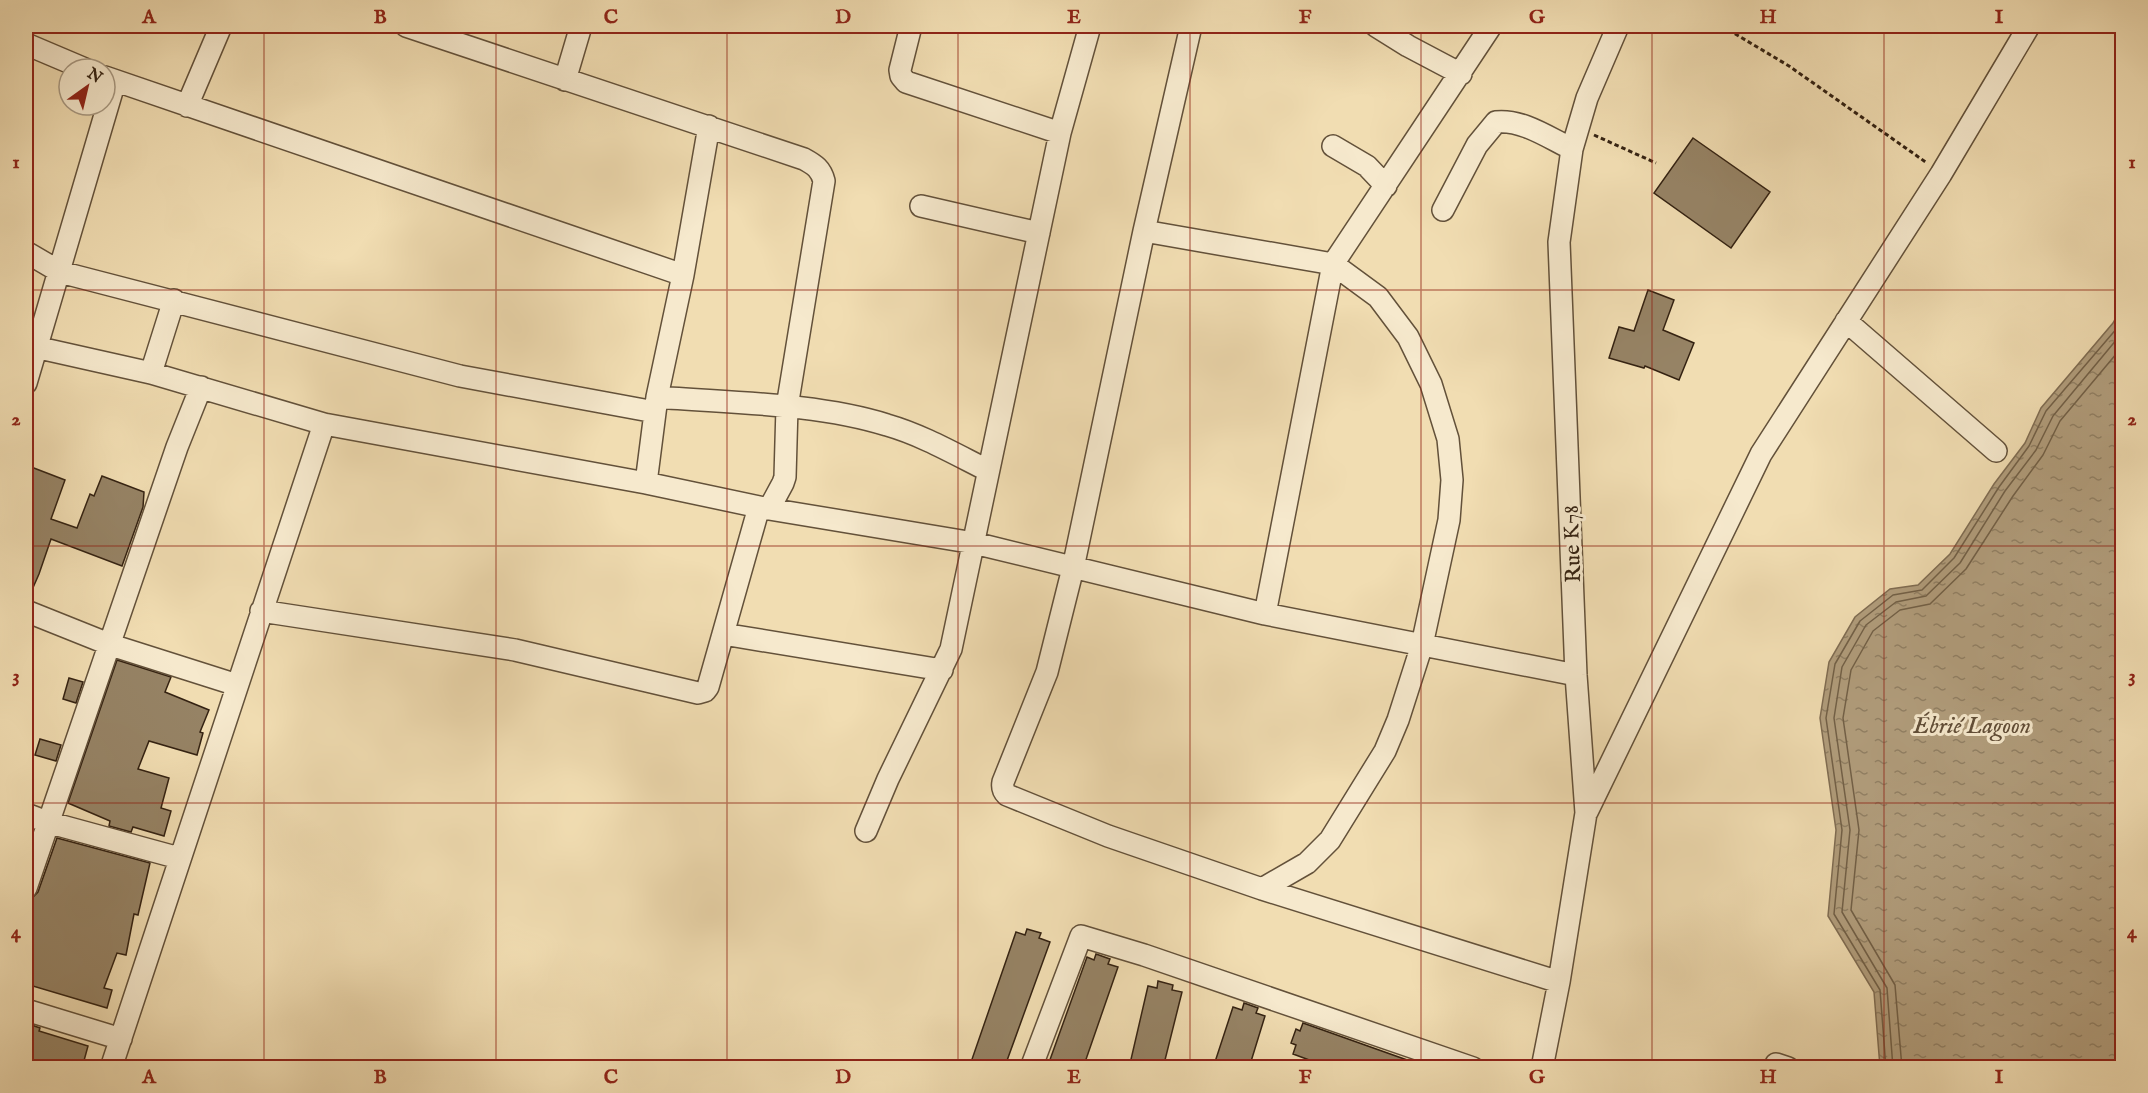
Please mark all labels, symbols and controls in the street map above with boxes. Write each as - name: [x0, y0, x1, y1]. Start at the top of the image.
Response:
- text: A: [141, 5, 157, 30]
- text: B: [373, 5, 387, 30]
- text: C: [604, 5, 618, 30]
- text: D: [835, 5, 851, 30]
- text: E: [1067, 5, 1081, 30]
- text: F: [1299, 5, 1312, 30]
- text: G: [1529, 5, 1546, 30]
- text: H: [1759, 5, 1777, 30]
- text: I: [1995, 5, 2004, 30]
- north arrow: [57, 57, 117, 117]
- text: N: [82, 64, 106, 88]
- text: 1: [12, 150, 20, 175]
- text: 1: [2128, 150, 2136, 175]
- text: 2: [11, 407, 21, 432]
- text: 2: [2127, 407, 2137, 432]
- street label: Rue K78: [1558, 505, 1588, 583]
- text: 3: [12, 664, 20, 689]
- text: 3: [2128, 664, 2136, 689]
- water label: Ébrié Lagoon: [1912, 711, 2031, 742]
- text: 4: [11, 920, 22, 945]
- text: 4: [2127, 920, 2138, 945]
- text: A: [141, 1065, 157, 1090]
- text: B: [373, 1065, 387, 1090]
- text: C: [604, 1065, 618, 1090]
- text: D: [835, 1065, 851, 1090]
- text: E: [1067, 1065, 1081, 1090]
- text: F: [1299, 1065, 1312, 1090]
- text: G: [1529, 1065, 1546, 1090]
- text: H: [1759, 1065, 1777, 1090]
- text: I: [1995, 1065, 2004, 1090]

